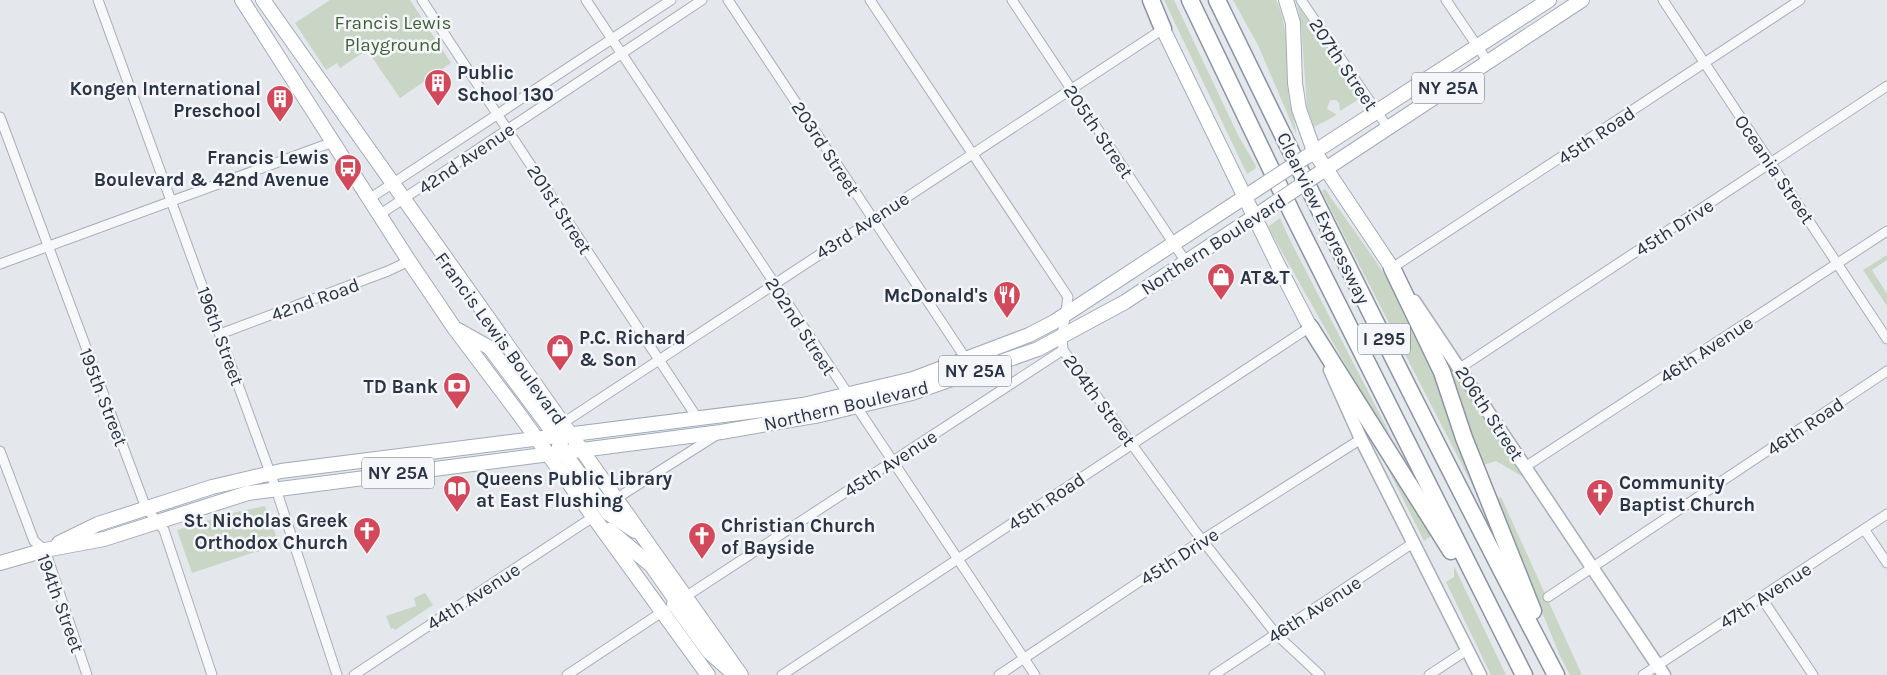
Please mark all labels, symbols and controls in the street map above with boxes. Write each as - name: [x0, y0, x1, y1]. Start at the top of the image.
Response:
- park label: Francis Lewis Playground: [335, 12, 451, 56]
- street label: 207th Street: [1304, 14, 1382, 115]
- place label: Public School 130: [457, 62, 554, 106]
- building icon: Public School 130: [423, 68, 453, 107]
- road number: NY 25A: [1412, 73, 1484, 104]
- place label: Kongen International Preschool: [69, 78, 261, 122]
- street label: 205th Street: [1059, 81, 1138, 183]
- building icon: Kongen International Preschool: [265, 84, 295, 123]
- street label: 203rd Street: [786, 97, 864, 200]
- street label: 45th Road: [1554, 102, 1639, 170]
- street label: Oceania Street: [1730, 111, 1819, 228]
- street label: 42nd Avenue: [414, 119, 519, 199]
- street label: Clearview Expressway: [1272, 129, 1374, 308]
- place label: Francis Lewis Boulevard & 42nd Avenue: [94, 147, 329, 191]
- bus stop icon: Francis Lewis Boulevard & 42nd Avenue: [333, 153, 363, 192]
- street label: 201st Street: [522, 161, 596, 258]
- street label: 43rd Avenue: [812, 187, 913, 264]
- street label: Northern Boulevard: [1137, 190, 1290, 300]
- street label: 45th Drive: [1631, 194, 1718, 261]
- street label: Francis Lewis Boulevard: [430, 248, 570, 429]
- shop icon: AT&T: [1206, 262, 1236, 301]
- place label: AT&T: [1240, 267, 1290, 289]
- street label: 202nd Street: [760, 273, 840, 380]
- street label: 42nd Road: [268, 274, 363, 326]
- restaurant icon: McDonald's: [992, 280, 1022, 319]
- street label: 196th Street: [192, 284, 248, 389]
- place label: McDonald's: [884, 285, 988, 307]
- street label: 46th Avenue: [1656, 311, 1757, 388]
- road number: I 295: [1358, 324, 1410, 354]
- place label: P.C. Richard & Son: [579, 327, 686, 371]
- shop icon: P.C. Richard & Son: [545, 333, 575, 372]
- street label: 195th Street: [74, 345, 132, 450]
- street label: 204th Street: [1058, 350, 1140, 451]
- road number: NY 25A: [939, 356, 1011, 386]
- street label: 206th Street: [1450, 362, 1528, 465]
- bank icon: TD Bank: [442, 371, 472, 410]
- place label: TD Bank: [364, 376, 438, 398]
- street label: Northern Boulevard: [762, 376, 931, 436]
- street label: 46th Road: [1763, 393, 1848, 461]
- street label: 45th Avenue: [840, 425, 941, 502]
- road number: NY 25A: [362, 458, 434, 488]
- place label: Queens Public Library at East Flushing: [476, 468, 673, 512]
- street label: 45th Road: [1004, 468, 1089, 536]
- place label: Community Baptist Church: [1619, 472, 1755, 516]
- library icon: Queens Public Library at East Flushing: [442, 474, 472, 513]
- church icon: Community Baptist Church: [1585, 478, 1615, 517]
- place label: St. Nicholas Greek Orthodox Church: [184, 510, 348, 554]
- place label: Christian Church of Bayside: [721, 515, 875, 559]
- church icon: St. Nicholas Greek Orthodox Church: [352, 516, 382, 555]
- church icon: Christian Church of Bayside: [687, 521, 717, 560]
- street label: 45th Drive: [1136, 523, 1223, 590]
- street label: 194th Street: [32, 551, 88, 656]
- street label: 47th Avenue: [1715, 558, 1816, 634]
- street label: 44th Avenue: [423, 559, 524, 635]
- street label: 46th Avenue: [1264, 571, 1365, 648]

